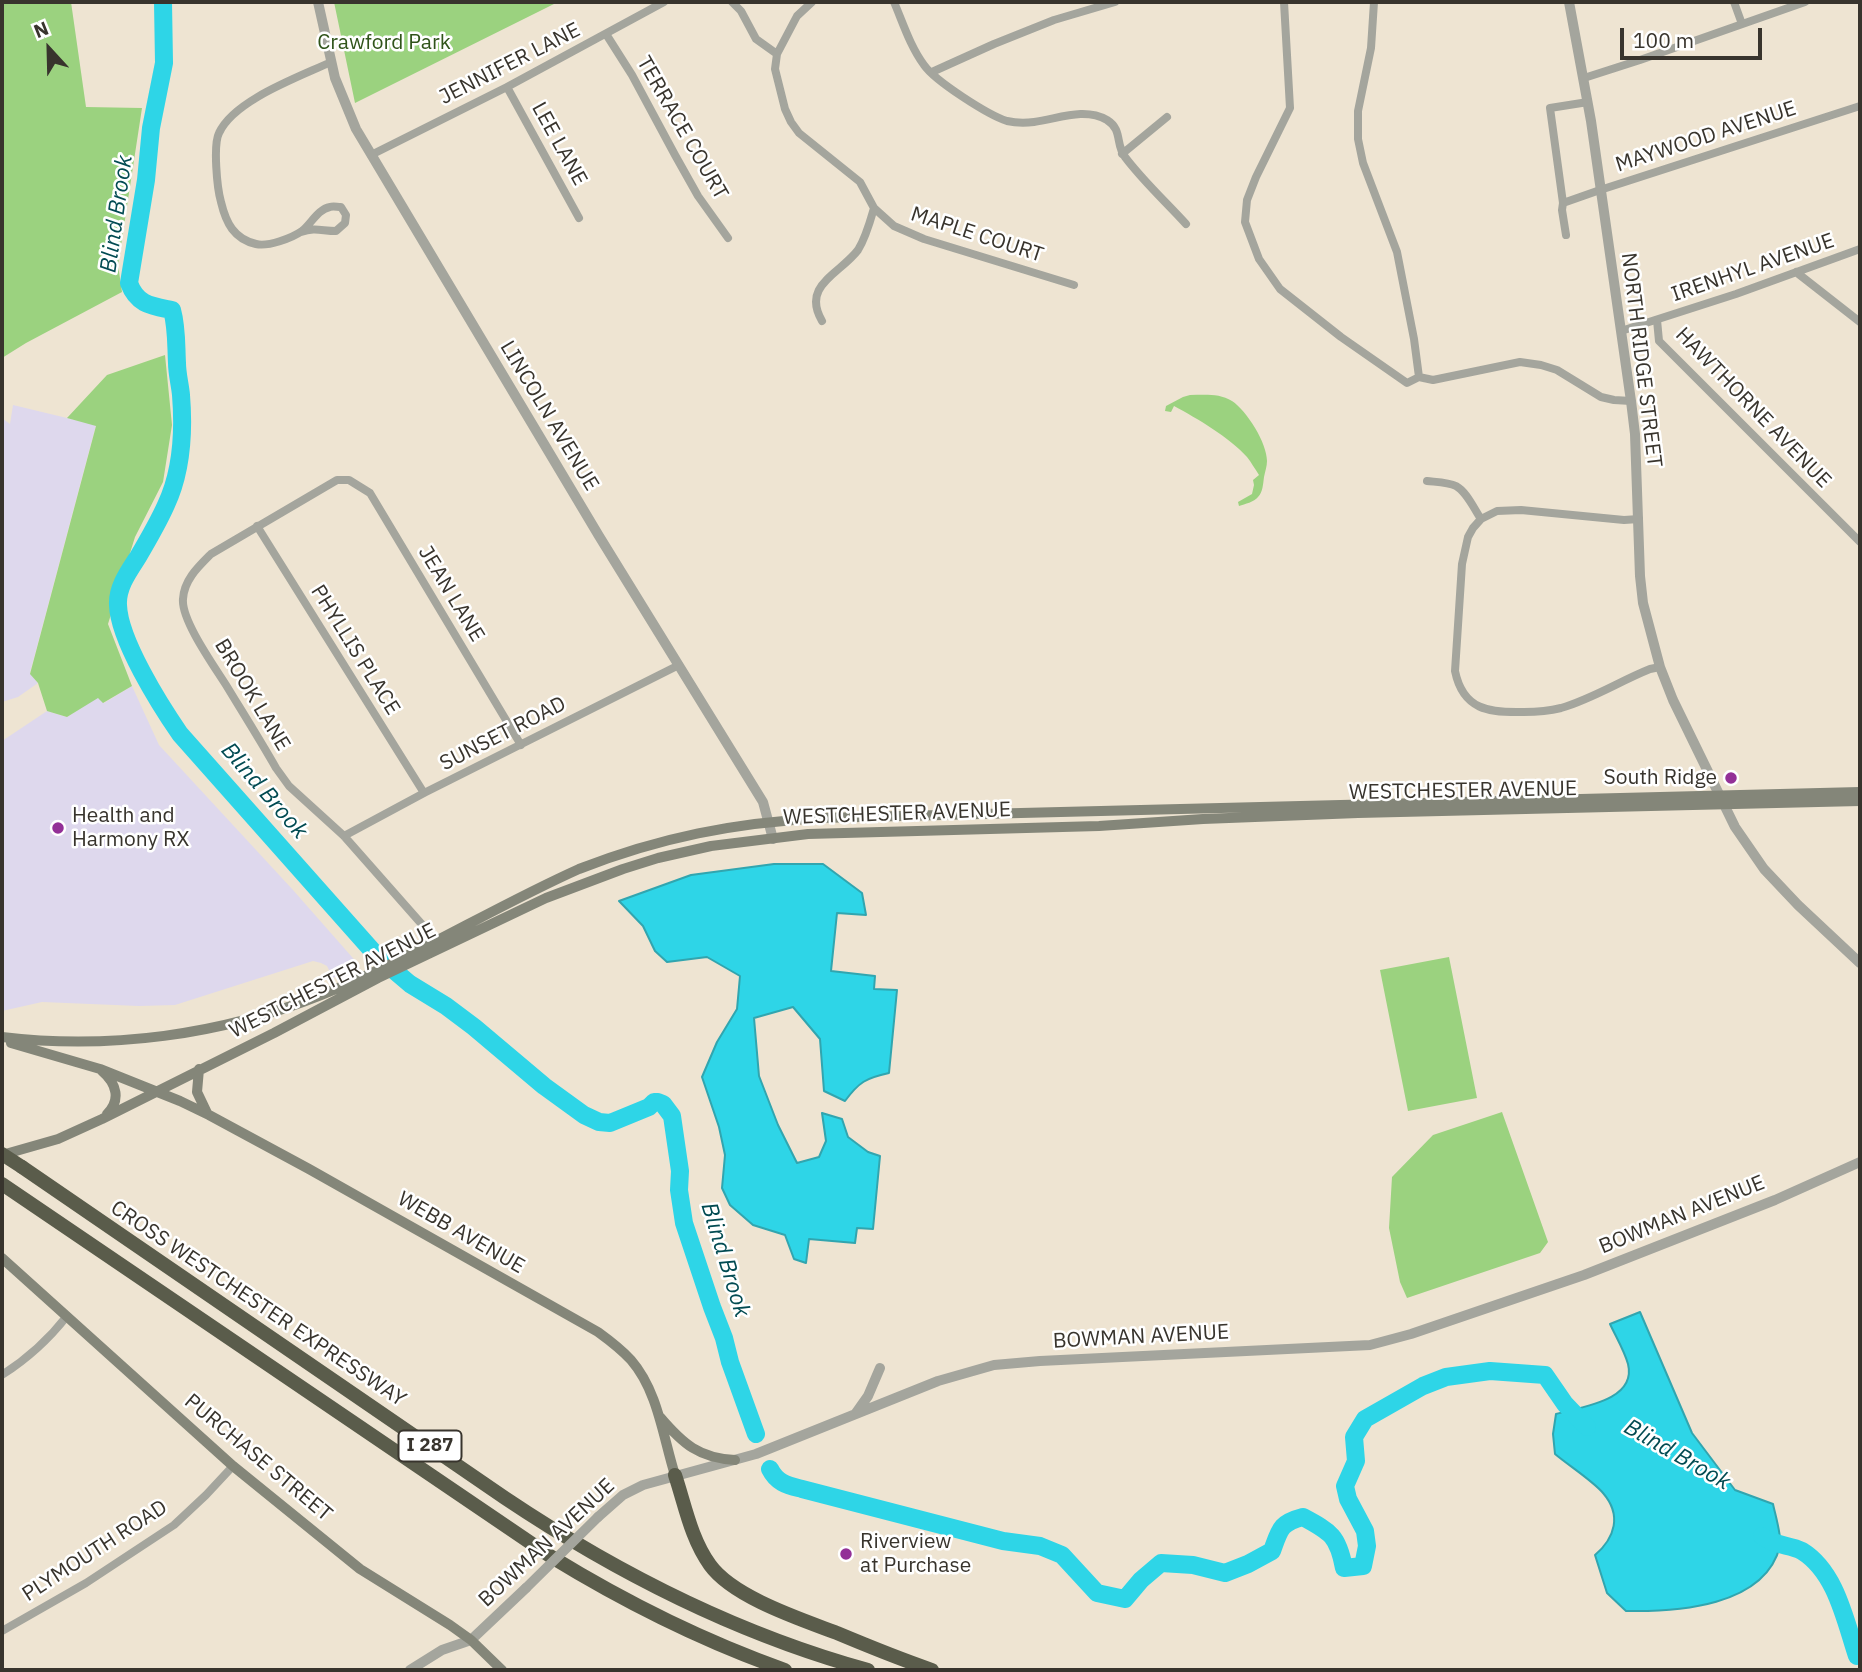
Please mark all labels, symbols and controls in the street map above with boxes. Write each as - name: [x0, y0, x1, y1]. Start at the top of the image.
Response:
- north arrow: [14, 14, 84, 84]
- scale bar: [1624, 14, 1766, 58]
- text: N: [30, 16, 52, 43]
- street label: JENNIFER LANE: [435, 18, 585, 110]
- text: 100 m: [1633, 26, 1694, 54]
- park label: Crawford Park: [317, 30, 451, 56]
- street label: TERRACE COURT: [631, 52, 733, 204]
- street label: MAYWOOD AVENUE: [1613, 96, 1799, 178]
- street label: LEE LANE: [526, 98, 592, 190]
- water label: Blind Brook: [95, 153, 139, 275]
- street label: MAPLE COURT: [908, 202, 1046, 268]
- street label: IRENHYL AVENUE: [1668, 228, 1838, 308]
- street label: NORTH RIDGE STREET: [1615, 251, 1667, 469]
- street label: HAWTHORNE AVENUE: [1670, 322, 1836, 494]
- street label: LINCOLN AVENUE: [494, 336, 604, 496]
- street label: JEAN LANE: [412, 541, 490, 647]
- street label: PHYLLIS PLACE: [305, 580, 405, 720]
- street label: BROOK LANE: [209, 634, 295, 756]
- street label: SUNSET ROAD: [436, 691, 570, 777]
- water label: Blind Brook: [215, 737, 313, 845]
- place label: South Ridge: [1603, 765, 1717, 791]
- marker: South Ridge: [1723, 770, 1739, 786]
- street label: WESTCHESTER AVENUE: [1349, 776, 1577, 806]
- street label: WESTCHESTER AVENUE: [783, 797, 1011, 831]
- place label: Health and Harmony RX: [72, 803, 189, 853]
- marker: Health and Harmony RX: [50, 820, 66, 836]
- street label: WESTCHESTER AVENUE: [226, 918, 440, 1044]
- street label: BOWMAN AVENUE: [1595, 1170, 1769, 1260]
- street label: WEBB AVENUE: [393, 1187, 529, 1279]
- street label: CROSS WESTCHESTER EXPRESSWAY: [106, 1196, 410, 1412]
- water label: Blind Brook: [695, 1199, 755, 1321]
- street label: BOWMAN AVENUE: [1052, 1320, 1230, 1354]
- street label: PURCHASE STREET: [179, 1389, 337, 1527]
- water label: Blind Brook: [1619, 1413, 1735, 1497]
- road number: I 287: [398, 1430, 462, 1462]
- street label: BOWMAN AVENUE: [474, 1474, 620, 1612]
- street label: PLYMOUTH ROAD: [18, 1495, 172, 1607]
- place label: Riverview at Purchase: [860, 1529, 971, 1579]
- marker: Riverview at Purchase: [838, 1546, 854, 1562]

